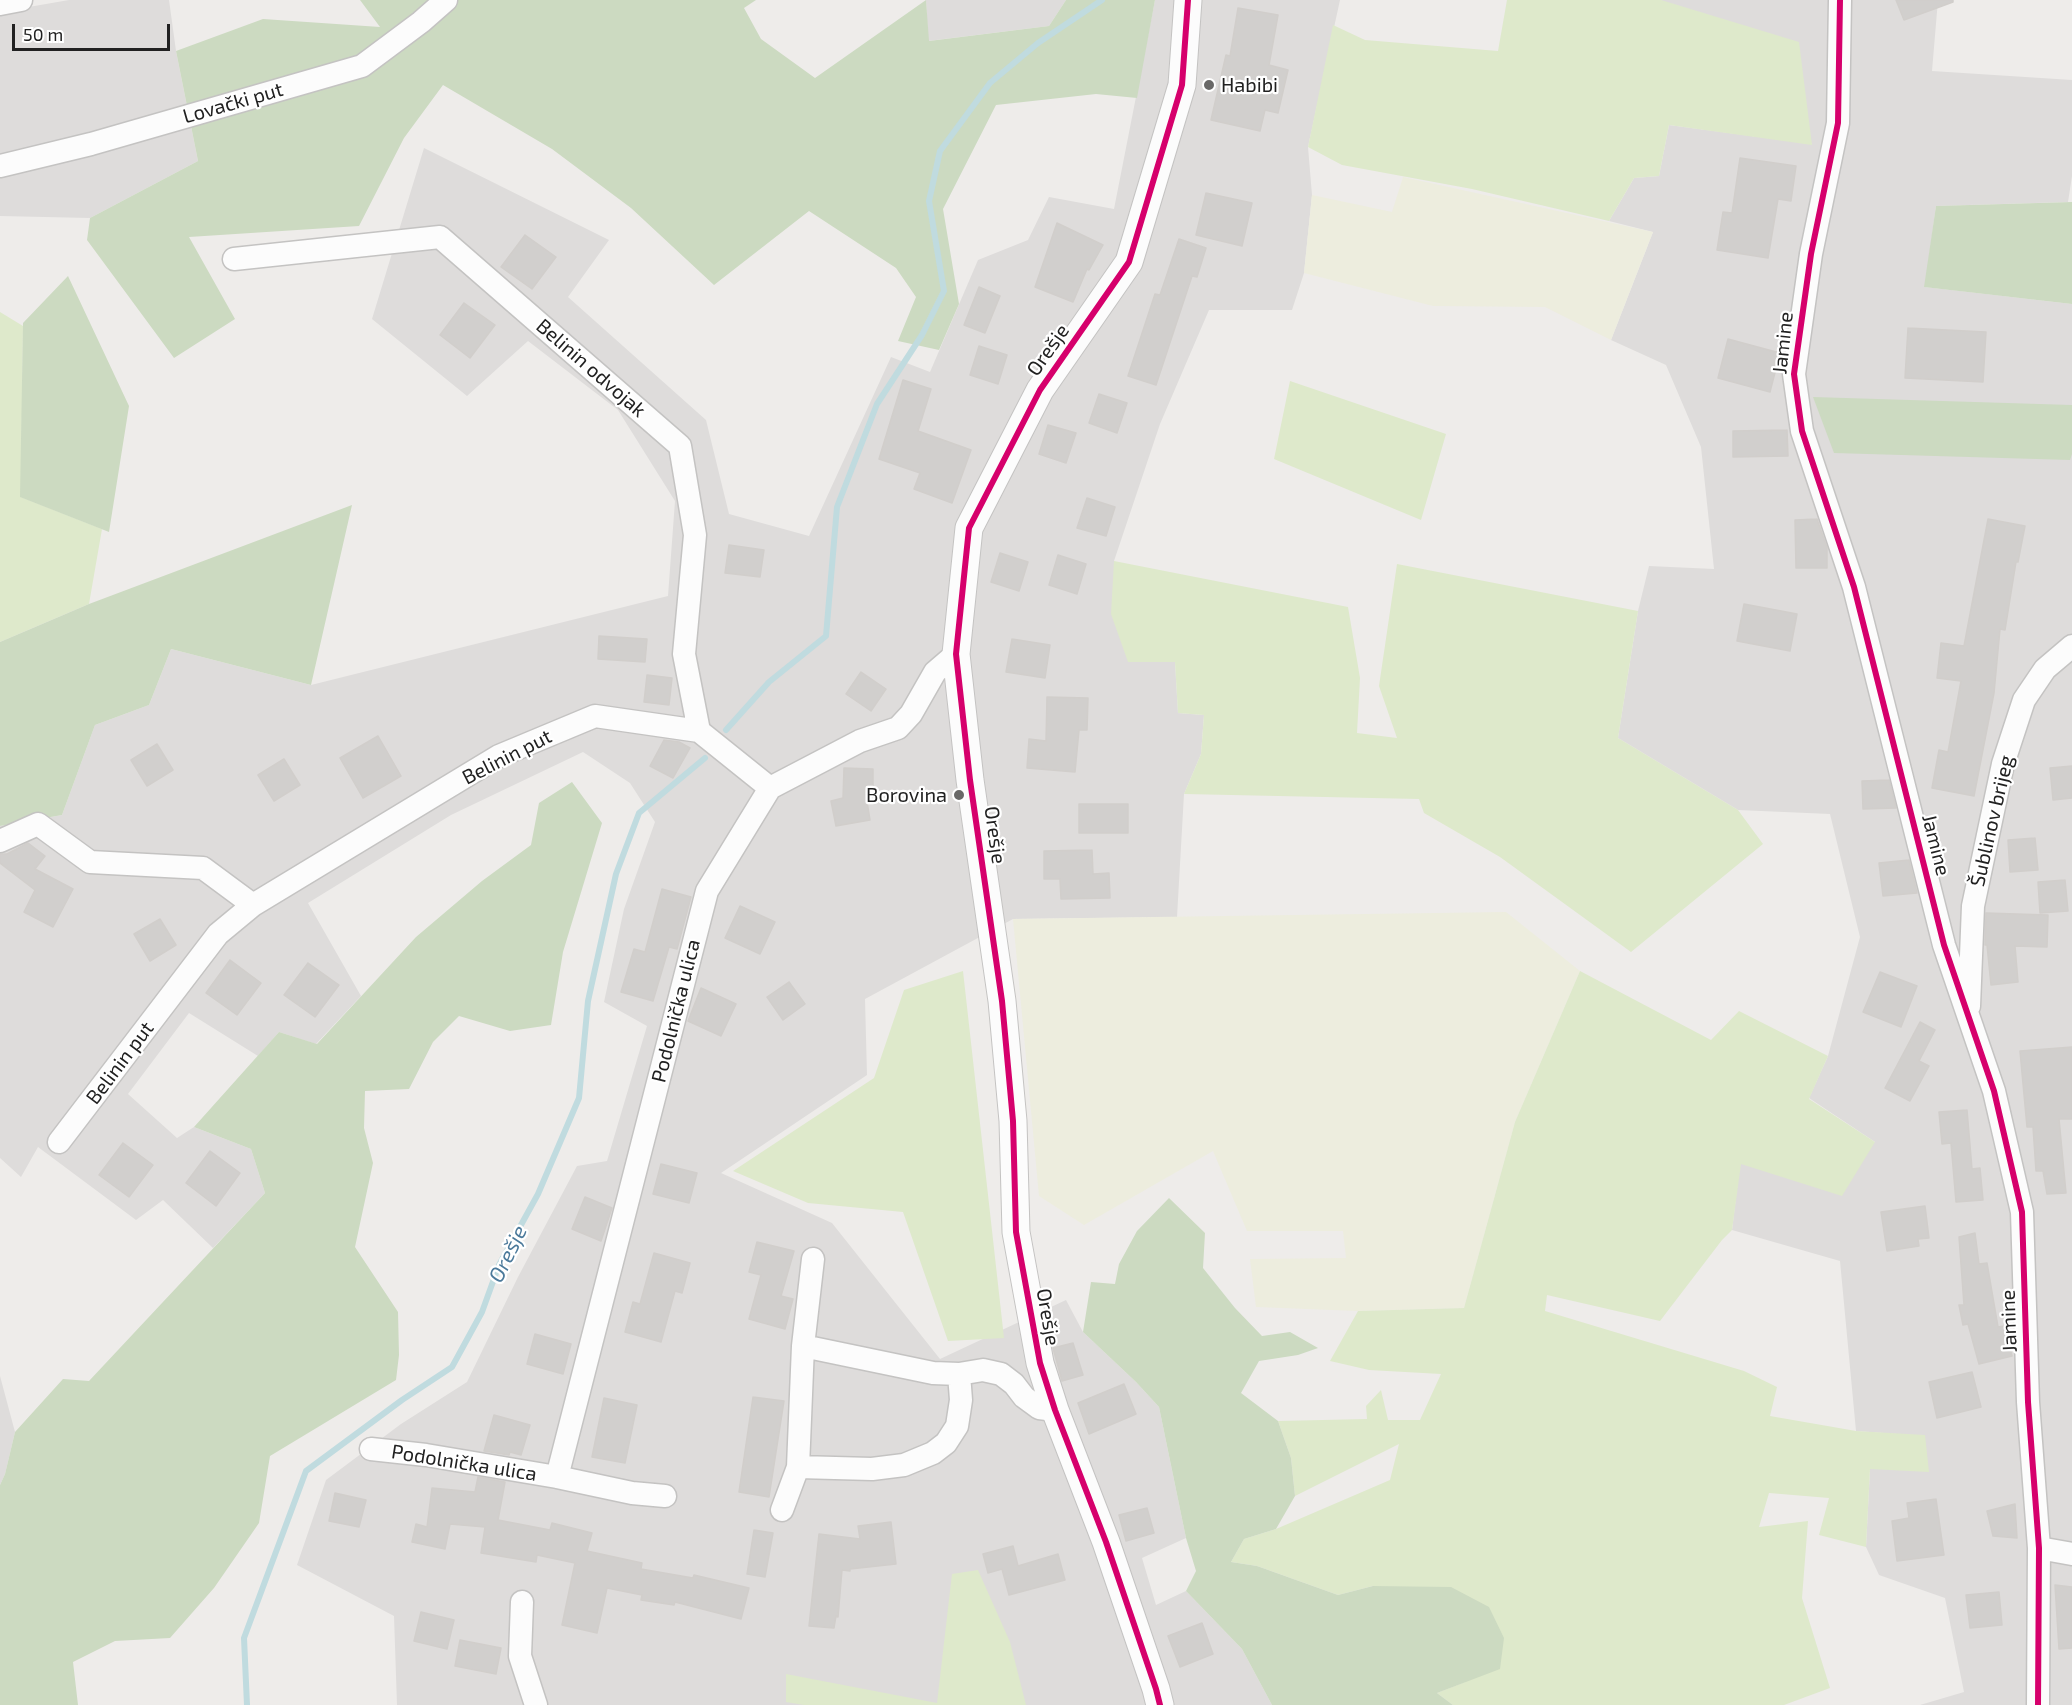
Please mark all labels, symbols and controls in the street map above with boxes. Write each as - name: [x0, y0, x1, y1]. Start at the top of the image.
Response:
- scale bar: [15, 12, 172, 50]
- text: 50 m: [23, 23, 63, 45]
- place label: Habibi: [1221, 73, 1278, 97]
- street label: Lovački put: [180, 77, 286, 129]
- marker: Habibi: [1202, 78, 1216, 92]
- street label: Jamine: [1768, 311, 1798, 375]
- street label: Belinin odvojak: [531, 314, 651, 422]
- street label: Orešje: [1022, 319, 1074, 381]
- street label: Belinin put: [458, 724, 556, 790]
- street label: Šublinov brijeg: [1965, 753, 2019, 889]
- place label: Borovina: [866, 783, 947, 807]
- marker: Borovina: [952, 788, 966, 802]
- street label: Orešje: [979, 805, 1011, 865]
- street label: Jamine: [1917, 812, 1955, 878]
- street label: Podolnička ulica: [647, 937, 705, 1085]
- street label: Belinin put: [81, 1017, 159, 1109]
- water label: Orešje: [483, 1221, 533, 1287]
- street label: Orešje: [1031, 1286, 1065, 1348]
- street label: Jamine: [1996, 1289, 2022, 1353]
- street label: Podolnička ulica: [390, 1440, 538, 1486]

